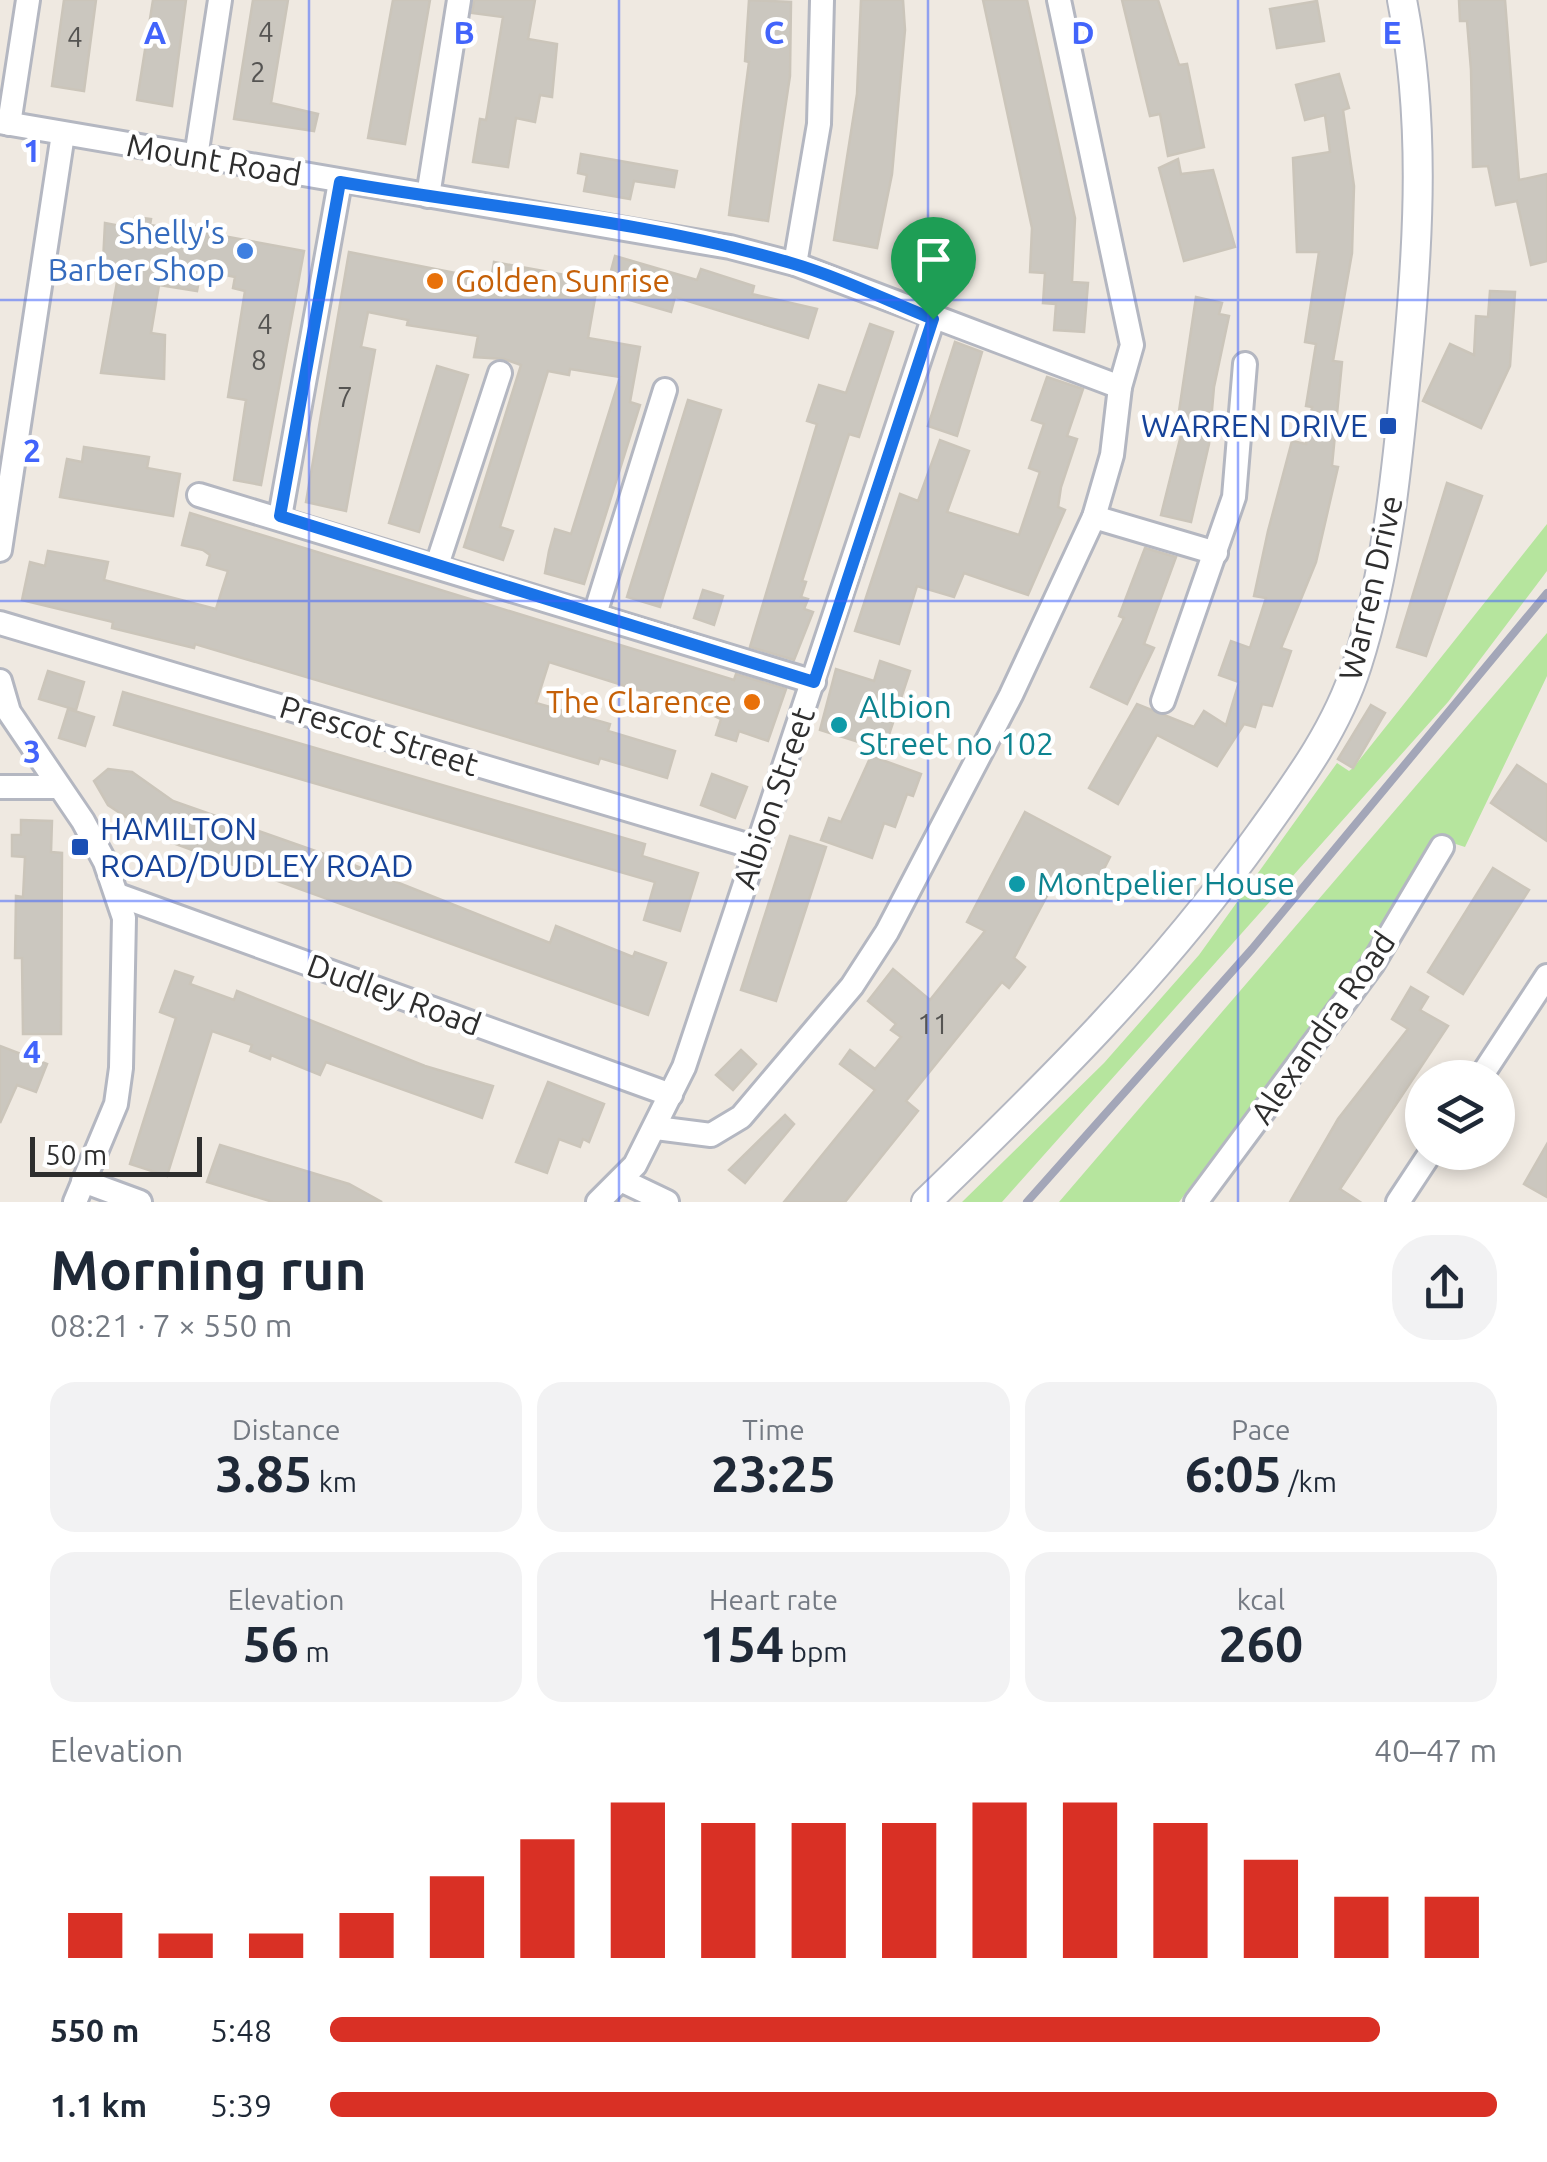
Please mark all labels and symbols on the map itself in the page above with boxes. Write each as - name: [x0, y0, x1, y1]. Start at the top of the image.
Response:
- text: A: [144, 14, 167, 50]
- text: B: [453, 14, 475, 50]
- text: C: [764, 14, 784, 50]
- text: D: [1071, 14, 1095, 50]
- text: E: [1382, 14, 1402, 50]
- house number: 4: [258, 16, 274, 47]
- house number: 4: [67, 21, 83, 52]
- house number: 2: [250, 56, 266, 87]
- street label: Mount Road: [124, 126, 304, 192]
- text: 1: [23, 132, 41, 168]
- place label: Shelly's Barber Shop: [48, 214, 225, 287]
- pin: [891, 217, 976, 320]
- marker: Shelly's Barber Shop: [234, 240, 256, 262]
- place label: Golden Sunrise: [455, 262, 670, 298]
- marker: Golden Sunrise: [424, 270, 446, 292]
- house number: 4: [257, 308, 273, 339]
- house number: 8: [251, 344, 267, 375]
- house number: 7: [337, 381, 353, 412]
- place label: WARREN DRIVE: [1141, 407, 1368, 443]
- marker: WARREN DRIVE: [1377, 415, 1399, 437]
- text: 2: [23, 432, 41, 468]
- street label: Warren Drive: [1331, 492, 1409, 684]
- place label: The Clarence: [546, 683, 732, 719]
- street label: Prescot Street: [276, 688, 483, 782]
- place label: Albion Street no 102: [859, 688, 1054, 761]
- marker: The Clarence: [741, 691, 763, 713]
- street label: Albion Street: [725, 702, 821, 893]
- marker: Albion Street no 102: [828, 714, 850, 736]
- text: 3: [23, 733, 41, 769]
- place label: HAMILTON ROAD/DUDLEY ROAD: [100, 810, 413, 883]
- marker: HAMILTON ROAD/DUDLEY ROAD: [69, 836, 91, 858]
- place label: Montpelier House: [1037, 865, 1295, 901]
- marker: Montpelier House: [1006, 873, 1028, 895]
- street label: Alexandra Road: [1243, 925, 1402, 1130]
- street label: Dudley Road: [303, 946, 486, 1042]
- house number: 11: [917, 1008, 949, 1039]
- text: 4: [23, 1033, 41, 1069]
- scale bar: [30, 1132, 202, 1176]

